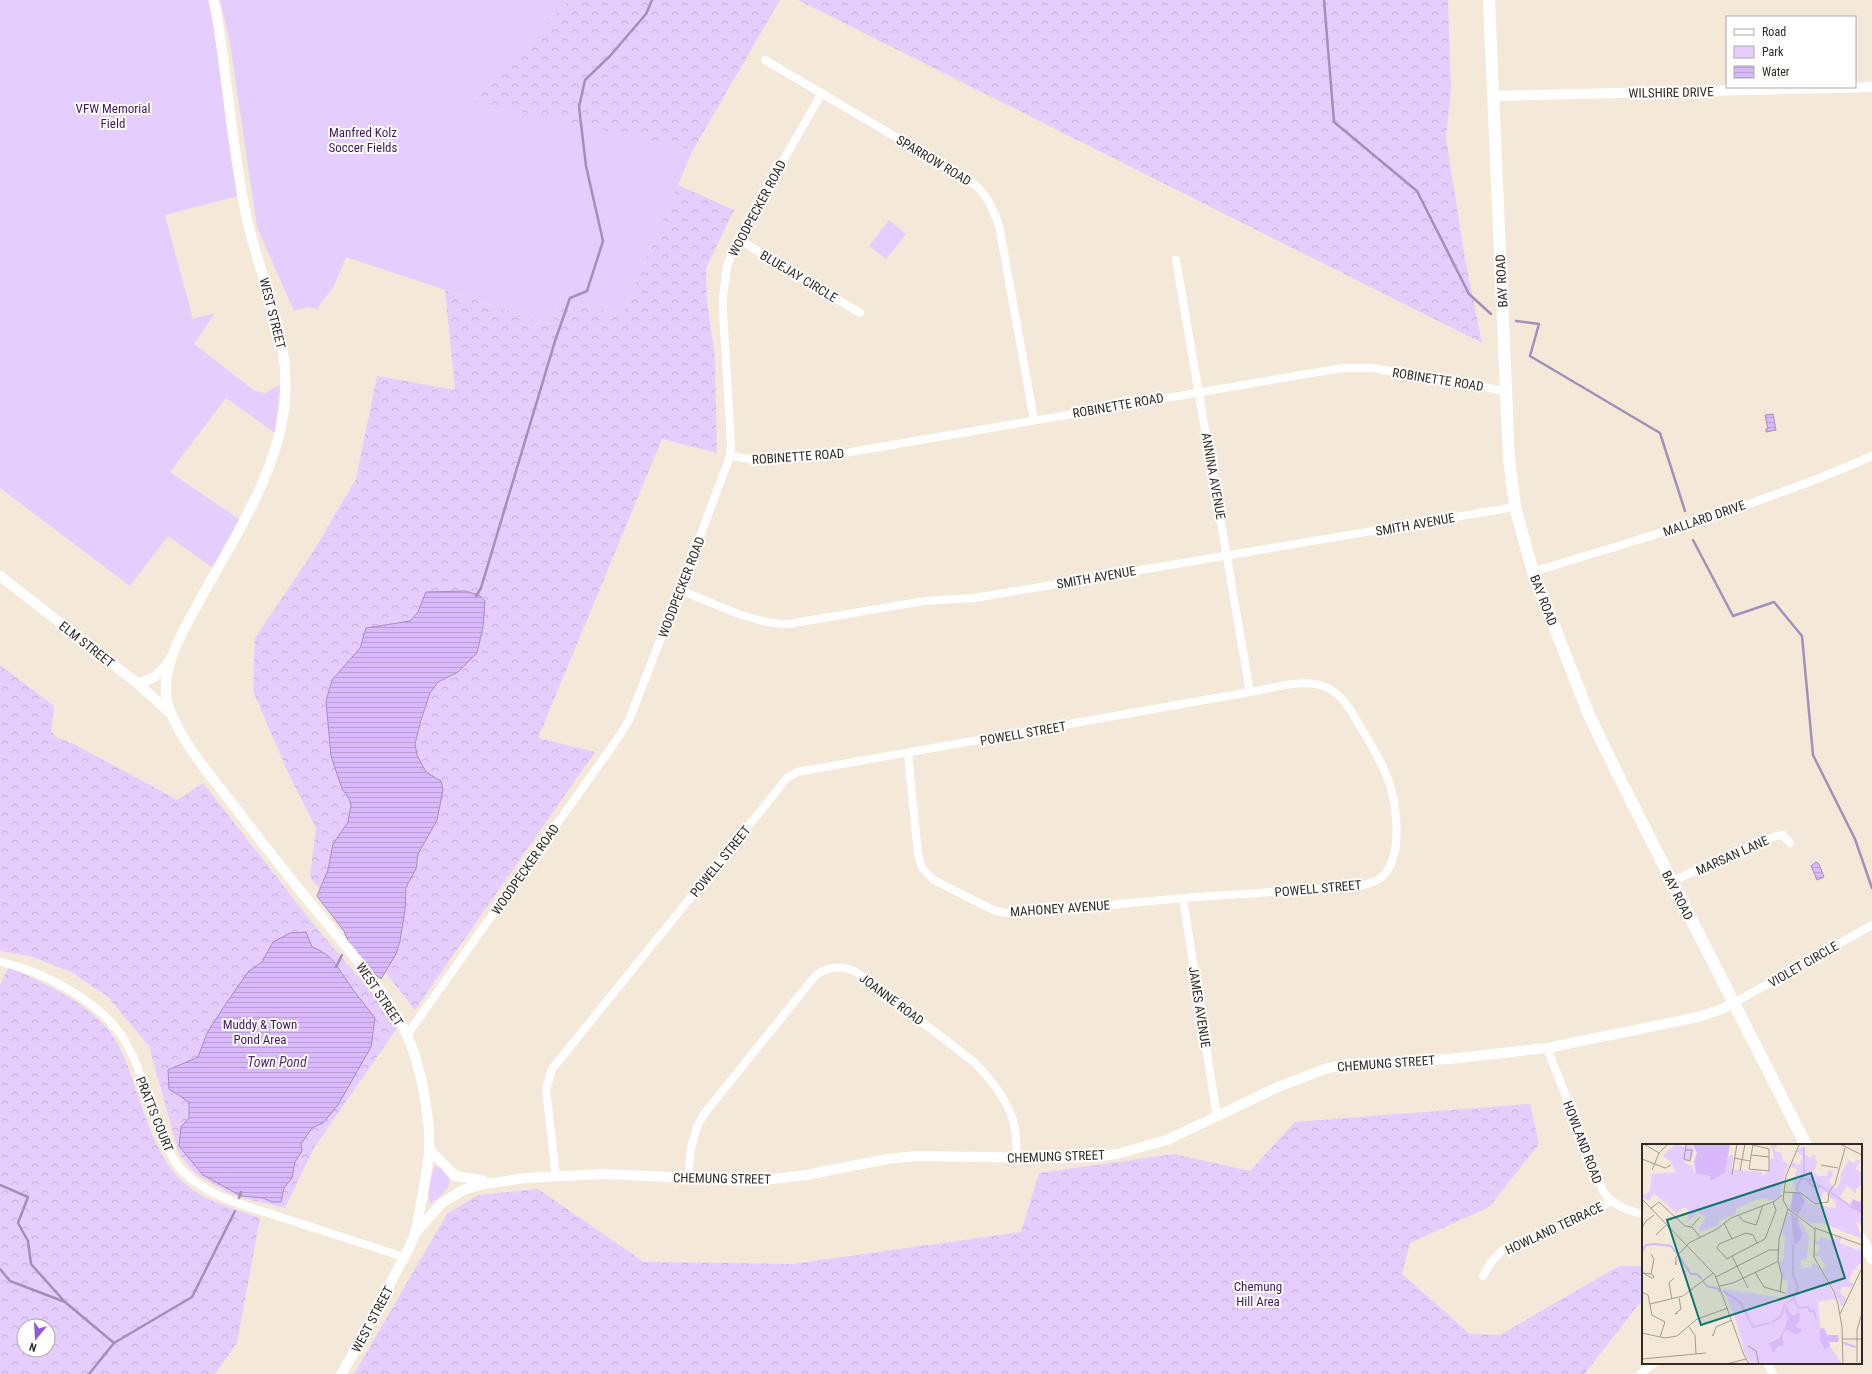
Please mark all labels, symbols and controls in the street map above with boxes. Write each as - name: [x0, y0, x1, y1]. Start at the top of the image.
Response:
- legend: [1726, 16, 1856, 88]
- text: Road: [1762, 25, 1786, 39]
- text: Park: [1762, 45, 1784, 59]
- text: Water: [1762, 65, 1790, 79]
- street label: WILSHIRE DRIVE: [1628, 84, 1714, 101]
- park label: VFW Memorial Field: [76, 101, 150, 131]
- park label: Manfred Kolz Soccer Fields: [328, 125, 398, 155]
- street label: SPARROW ROAD: [894, 132, 974, 189]
- street label: WOODPECKER ROAD: [726, 158, 789, 259]
- street label: BLUEJAY CIRCLE: [758, 248, 840, 305]
- street label: BAY ROAD: [1493, 254, 1510, 308]
- street label: WEST STREET: [256, 276, 289, 350]
- street label: ROBINETTE ROAD: [1391, 365, 1485, 394]
- street label: ROBINETTE ROAD: [1071, 390, 1165, 421]
- street label: ANNINA AVENUE: [1198, 431, 1229, 521]
- street label: ROBINETTE ROAD: [751, 446, 845, 467]
- street label: MALLARD DRIVE: [1661, 497, 1747, 540]
- street label: SMITH AVENUE: [1374, 510, 1456, 539]
- street label: WOODPECKER ROAD: [655, 535, 708, 640]
- street label: SMITH AVENUE: [1055, 563, 1137, 592]
- street label: BAY ROAD: [1527, 573, 1560, 628]
- street label: ELM STREET: [56, 618, 117, 671]
- street label: POWELL STREET: [979, 719, 1067, 748]
- street label: WOODPECKER ROAD: [489, 821, 562, 917]
- street label: POWELL STREET: [687, 823, 754, 900]
- street label: MARSAN LANE: [1694, 833, 1771, 878]
- street label: BAY ROAD: [1659, 868, 1696, 922]
- street label: POWELL STREET: [1274, 877, 1362, 900]
- street label: MAHONEY AVENUE: [1010, 898, 1111, 919]
- street label: VIOLET CIRCLE: [1766, 938, 1841, 990]
- street label: WEST STREET: [353, 960, 406, 1029]
- street label: JAMES AVENUE: [1186, 965, 1213, 1049]
- street label: JOANNE ROAD: [857, 970, 927, 1028]
- park label: Muddy & Town Pond Area: [223, 1017, 297, 1047]
- street label: CHEMUNG STREET: [1337, 1053, 1436, 1074]
- water label: Town Pond: [247, 1054, 307, 1070]
- street label: PRATTS COURT: [133, 1074, 177, 1154]
- street label: HOWLAND ROAD: [1560, 1099, 1605, 1186]
- inset map: [1642, 1144, 1862, 1364]
- street label: CHEMUNG STREET: [1007, 1147, 1105, 1166]
- street label: CHEMUNG STREET: [673, 1170, 771, 1187]
- street label: HOWLAND TERRACE: [1503, 1199, 1605, 1258]
- park label: Chemung Hill Area: [1234, 1279, 1282, 1309]
- street label: WEST STREET: [349, 1283, 396, 1355]
- north arrow: [16, 1318, 56, 1358]
- text: N: [28, 1340, 38, 1354]

